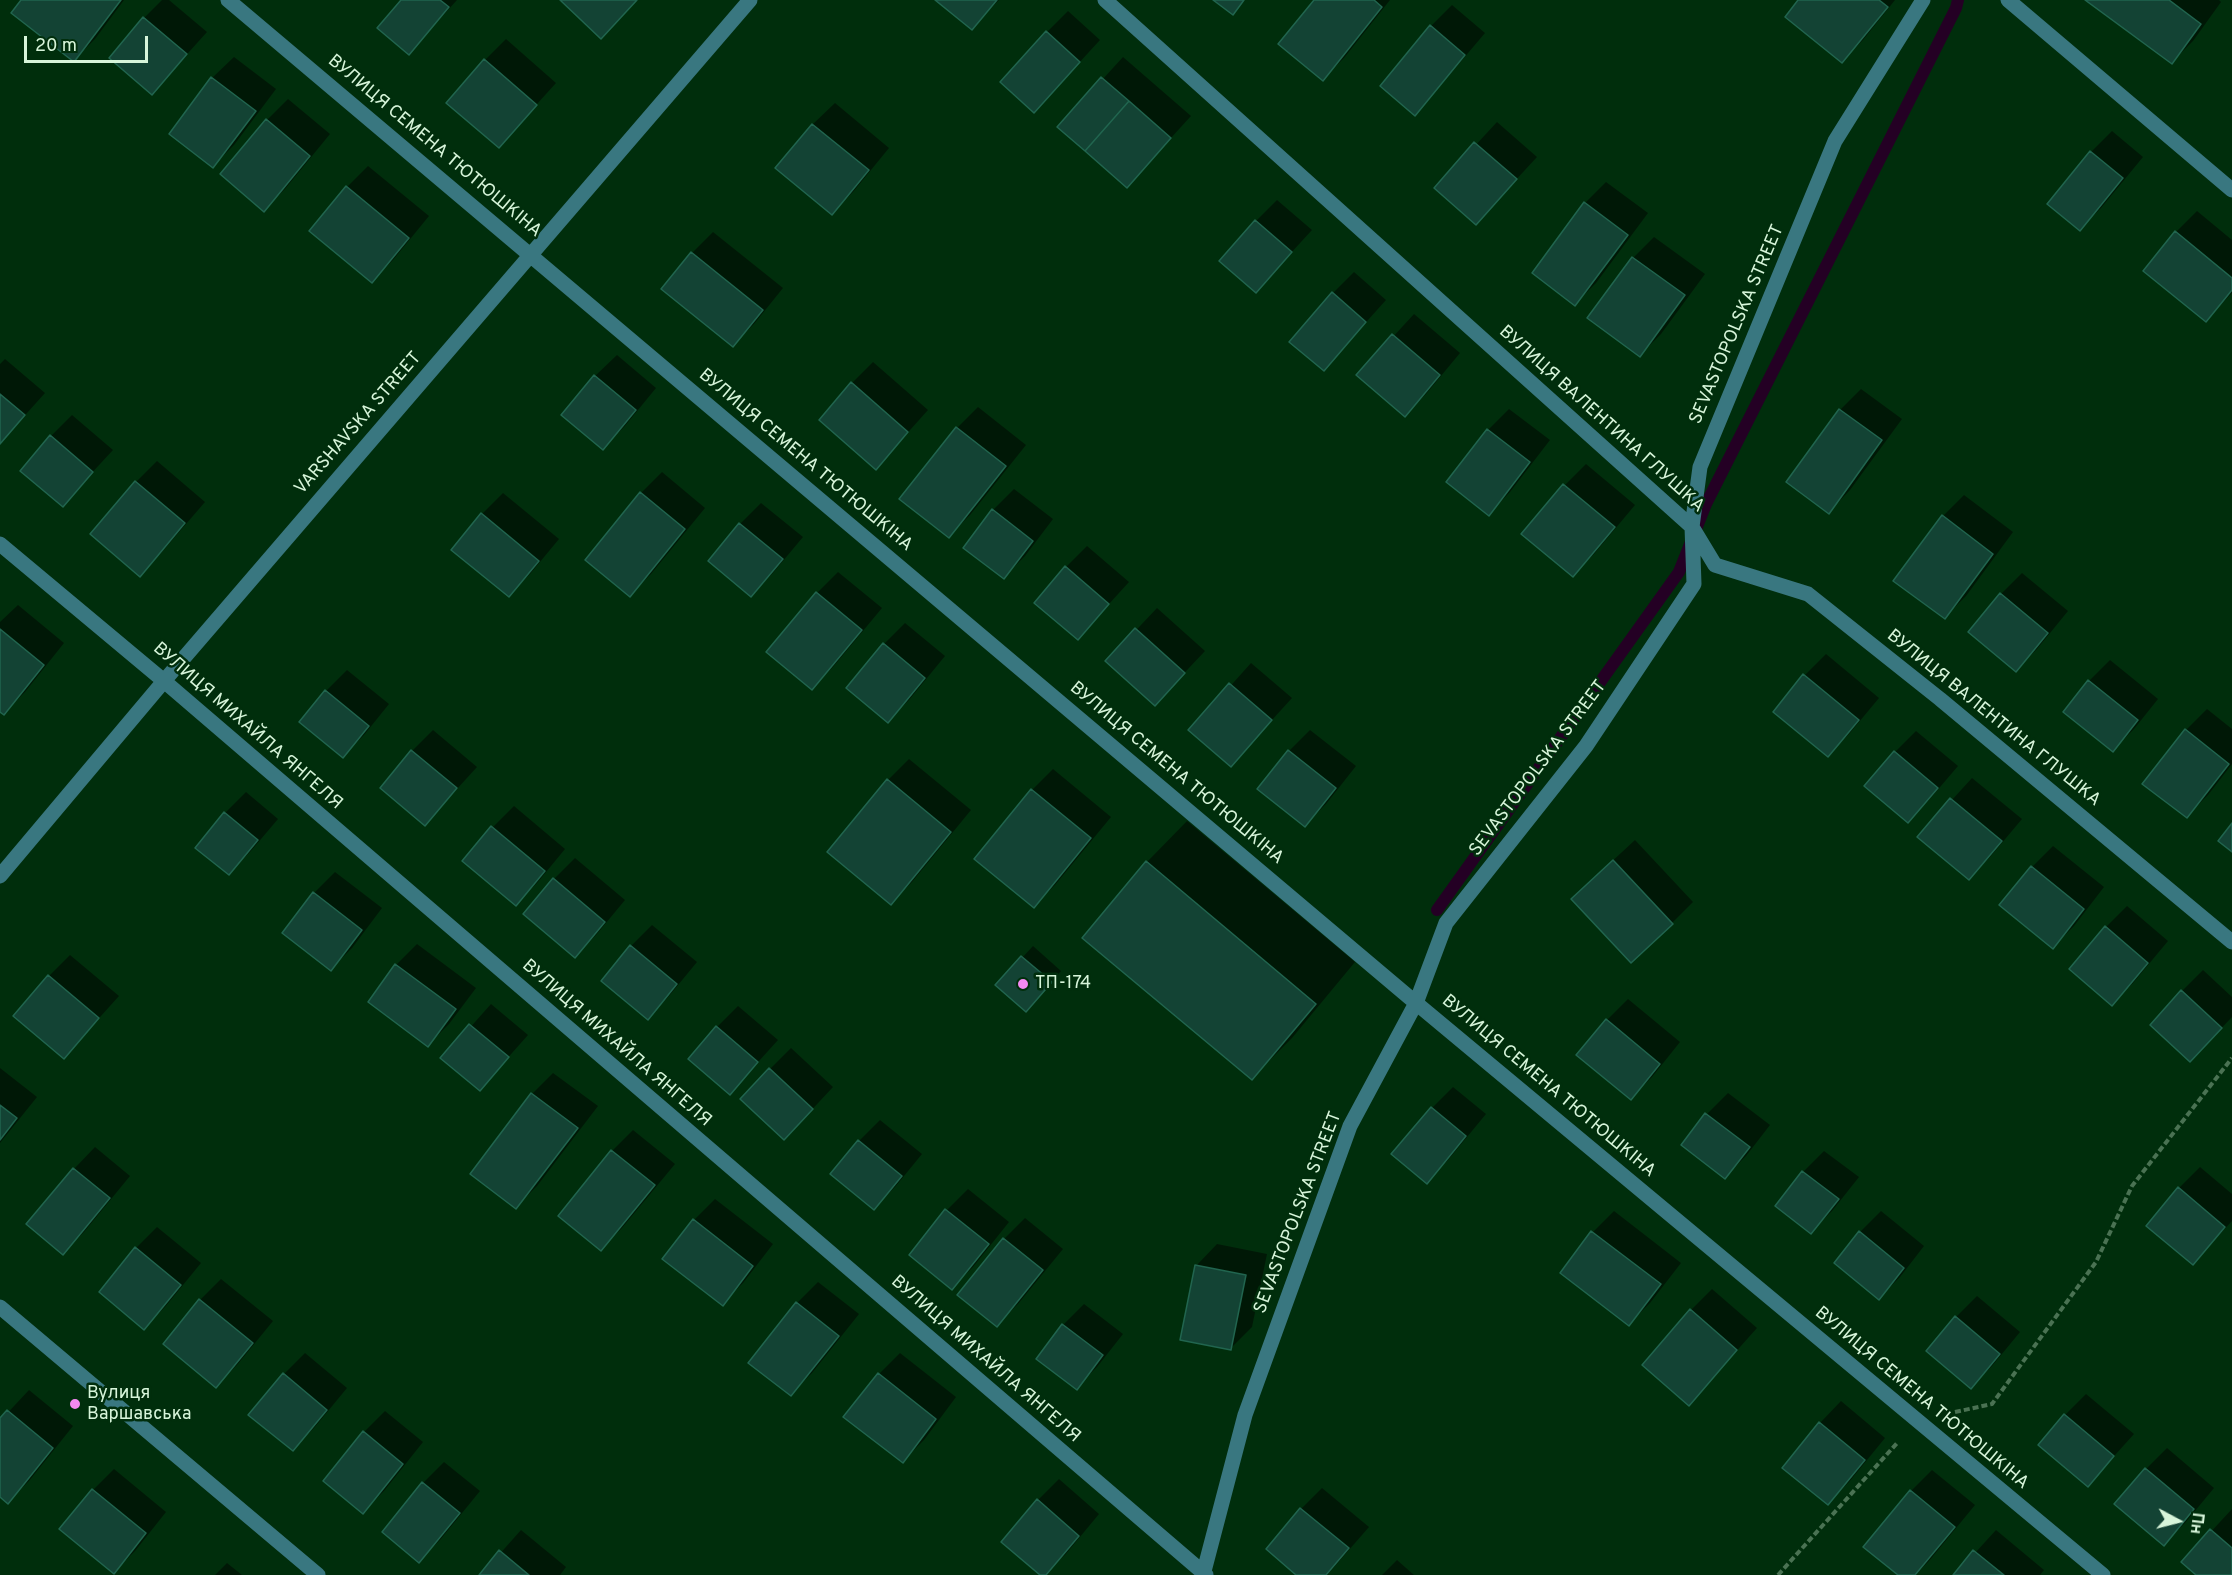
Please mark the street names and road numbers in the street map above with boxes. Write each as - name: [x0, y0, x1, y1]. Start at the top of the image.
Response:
- street label: ВУЛИЦЯ СЕМЕНА ТЮТЮШКІНА: [323, 51, 545, 243]
- street label: SEVASTOPOLSKA STREET: [1686, 222, 1790, 428]
- street label: ВУЛИЦЯ ВАЛЕНТИНА ГЛУШКА: [1494, 322, 1708, 518]
- street label: VARSHAVSKA STREET: [291, 348, 427, 500]
- street label: ВУЛИЦЯ СЕМЕНА ТЮТЮШКІНА: [694, 365, 916, 557]
- street label: ВУЛИЦЯ ВАЛЕНТИНА ГЛУШКА: [1882, 626, 2104, 812]
- street label: ВУЛИЦЯ МИХАЙЛА ЯНГЕЛЯ: [148, 639, 346, 815]
- street label: SEVASTOPOLSKA STREET: [1466, 677, 1612, 861]
- street label: ВУЛИЦЯ СЕМЕНА ТЮТЮШКІНА: [1065, 678, 1287, 870]
- street label: ВУЛИЦЯ МИХАЙЛА ЯНГЕЛЯ: [517, 956, 715, 1132]
- street label: ВУЛИЦЯ СЕМЕНА ТЮТЮШКІНА: [1437, 991, 1659, 1183]
- street label: SEVASTOPOLSKA STREET: [1250, 1109, 1348, 1317]
- street label: ВУЛИЦЯ МИХАЙЛА ЯНГЕЛЯ: [886, 1272, 1084, 1448]
- street label: ВУЛИЦЯ СЕМЕНА ТЮТЮШКІНА: [1810, 1303, 2032, 1495]

